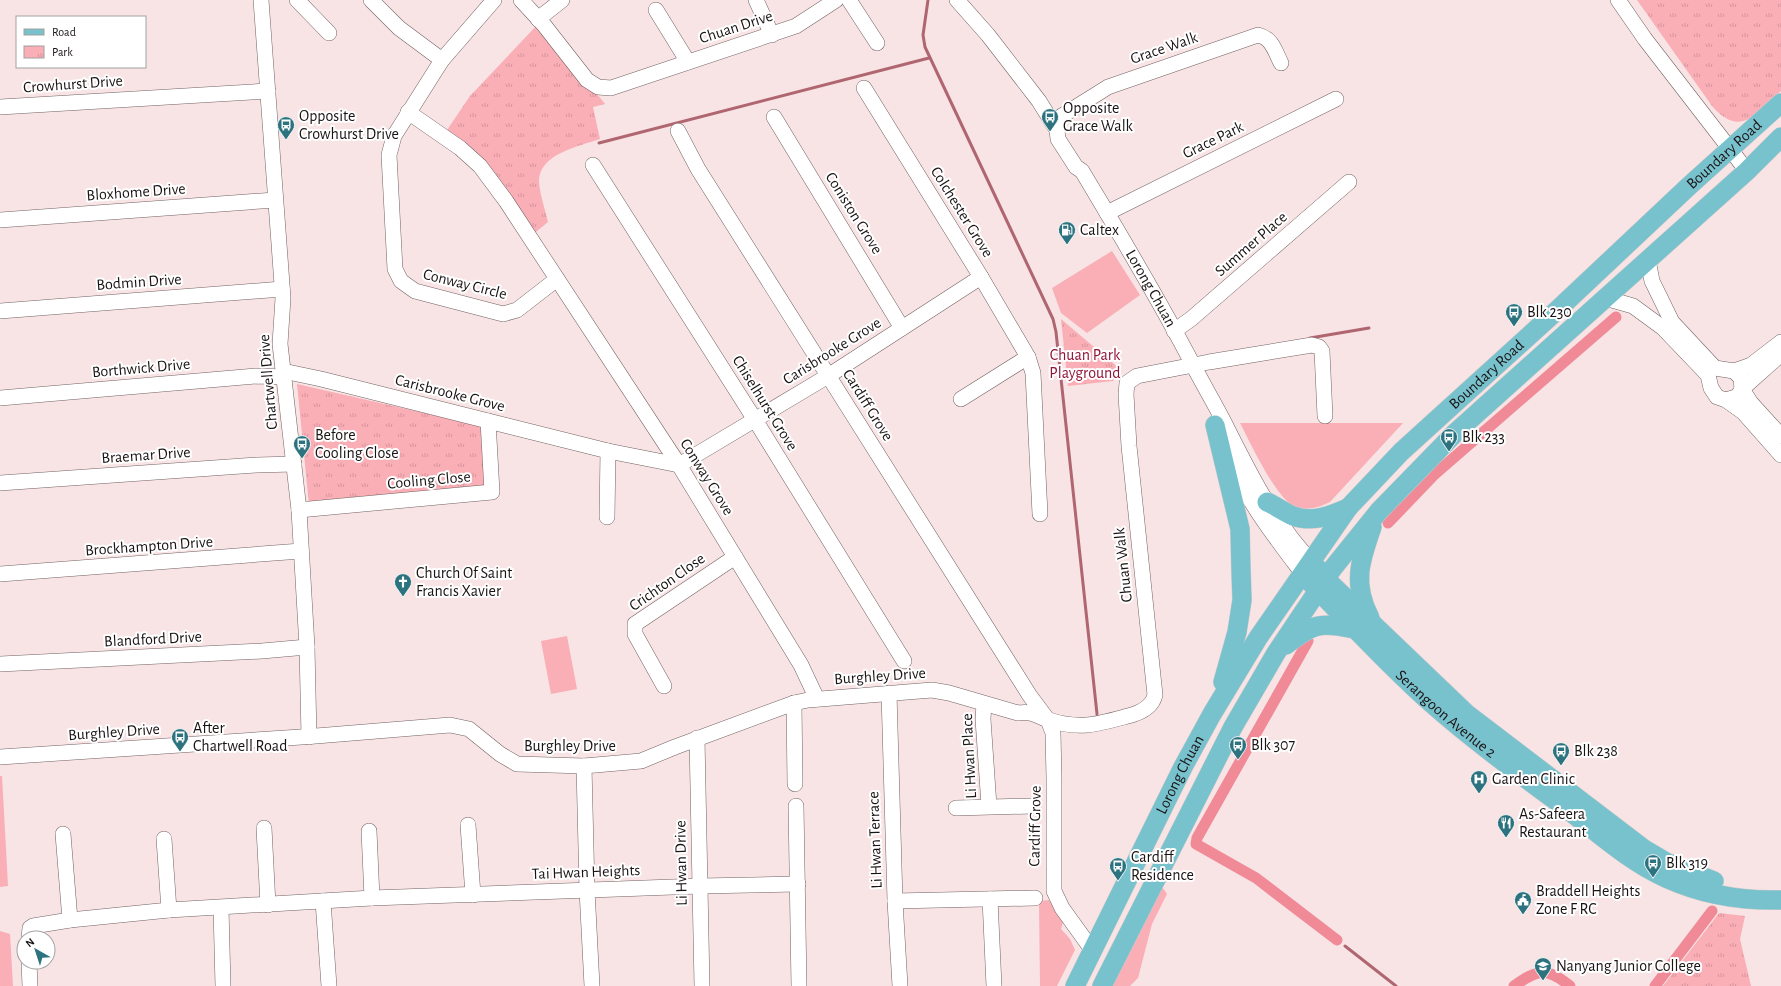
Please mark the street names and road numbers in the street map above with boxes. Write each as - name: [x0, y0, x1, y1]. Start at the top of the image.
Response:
- street label: Chuan Drive: [697, 8, 775, 46]
- street label: Grace Walk: [1128, 29, 1200, 67]
- street label: Crowhurst Drive: [23, 73, 123, 95]
- street label: Boundary Road: [1684, 117, 1765, 192]
- street label: Grace Park: [1180, 118, 1247, 162]
- street label: Colchester Grove: [928, 164, 996, 260]
- street label: Coniston Grove: [823, 169, 885, 257]
- street label: Bloxhome Drive: [86, 181, 186, 203]
- street label: Summer Place: [1212, 209, 1290, 279]
- street label: Lorong Chuan: [1123, 247, 1179, 330]
- street label: Conway Circle: [421, 266, 508, 303]
- street label: Bodmin Drive: [96, 271, 182, 293]
- street label: Carisbrooke Grove: [780, 314, 884, 388]
- street label: Chartwell Drive: [256, 334, 280, 430]
- street label: Boundary Road: [1446, 337, 1527, 412]
- street label: Chiselhurst Grove: [729, 353, 801, 453]
- street label: Borthwick Drive: [91, 356, 191, 380]
- street label: Cardiff Grove: [840, 366, 896, 444]
- street label: Carisbrooke Grove: [393, 372, 507, 414]
- street label: Conway Grove: [676, 436, 737, 519]
- street label: Braemar Drive: [101, 444, 191, 466]
- street label: Cooling Close: [387, 468, 471, 492]
- street label: Chuan Walk: [1111, 526, 1135, 603]
- street label: Brockhampton Drive: [85, 534, 213, 558]
- street label: Crichton Close: [626, 550, 708, 614]
- street label: Blandford Drive: [104, 628, 202, 650]
- street label: Burghley Drive: [834, 665, 926, 688]
- street label: Serangoon Avenue 2: [1393, 667, 1499, 761]
- street label: Li Hwan Place: [959, 713, 979, 799]
- street label: Burghley Drive: [68, 721, 160, 744]
- street label: Lorong Chuan: [1153, 733, 1207, 816]
- street label: Burghley Drive: [524, 738, 616, 755]
- street label: Cardiff Grove: [1026, 785, 1044, 867]
- street label: Li Hwan Terrace: [865, 791, 885, 889]
- street label: Li Hwan Drive: [672, 820, 690, 906]
- street label: Tai Hwan Heights: [531, 862, 641, 882]

